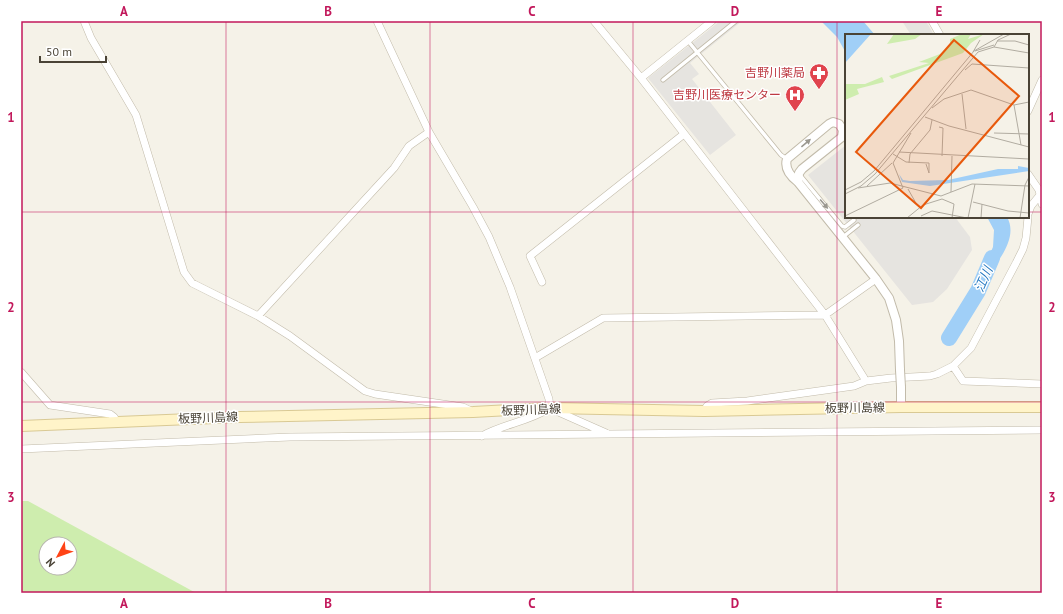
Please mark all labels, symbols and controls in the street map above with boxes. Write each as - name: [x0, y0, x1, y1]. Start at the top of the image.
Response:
- text: A: [120, 3, 128, 20]
- text: B: [324, 3, 332, 20]
- text: C: [528, 3, 536, 20]
- text: D: [731, 3, 739, 20]
- text: E: [936, 3, 943, 20]
- inset map: [845, 34, 1029, 218]
- scale bar: [40, 38, 106, 64]
- text: 50 m: [46, 44, 72, 59]
- pharmacy icon: 吉野川薬局: [808, 62, 830, 90]
- place label: 吉野川薬局: [745, 65, 805, 80]
- hospital icon: 吉野川医療センター: [784, 84, 806, 112]
- place label: 吉野川医療センター: [673, 87, 781, 102]
- text: 1: [7, 109, 15, 126]
- text: 1: [1048, 109, 1056, 126]
- one-way arrow: [801, 138, 812, 147]
- one-way arrow: [820, 199, 829, 210]
- water label: 江川: [970, 262, 997, 295]
- text: 2: [7, 299, 15, 316]
- text: 2: [1048, 299, 1056, 316]
- street label: 板野川島線: [825, 399, 885, 416]
- street label: 板野川島線: [501, 401, 561, 418]
- street label: 板野川島線: [178, 409, 238, 426]
- text: 3: [7, 489, 15, 506]
- text: 3: [1048, 489, 1056, 506]
- north arrow: [38, 536, 78, 576]
- text: N: [43, 555, 58, 570]
- text: A: [120, 595, 128, 612]
- text: B: [324, 595, 332, 612]
- text: C: [528, 595, 536, 612]
- text: D: [731, 595, 739, 612]
- text: E: [936, 595, 943, 612]

